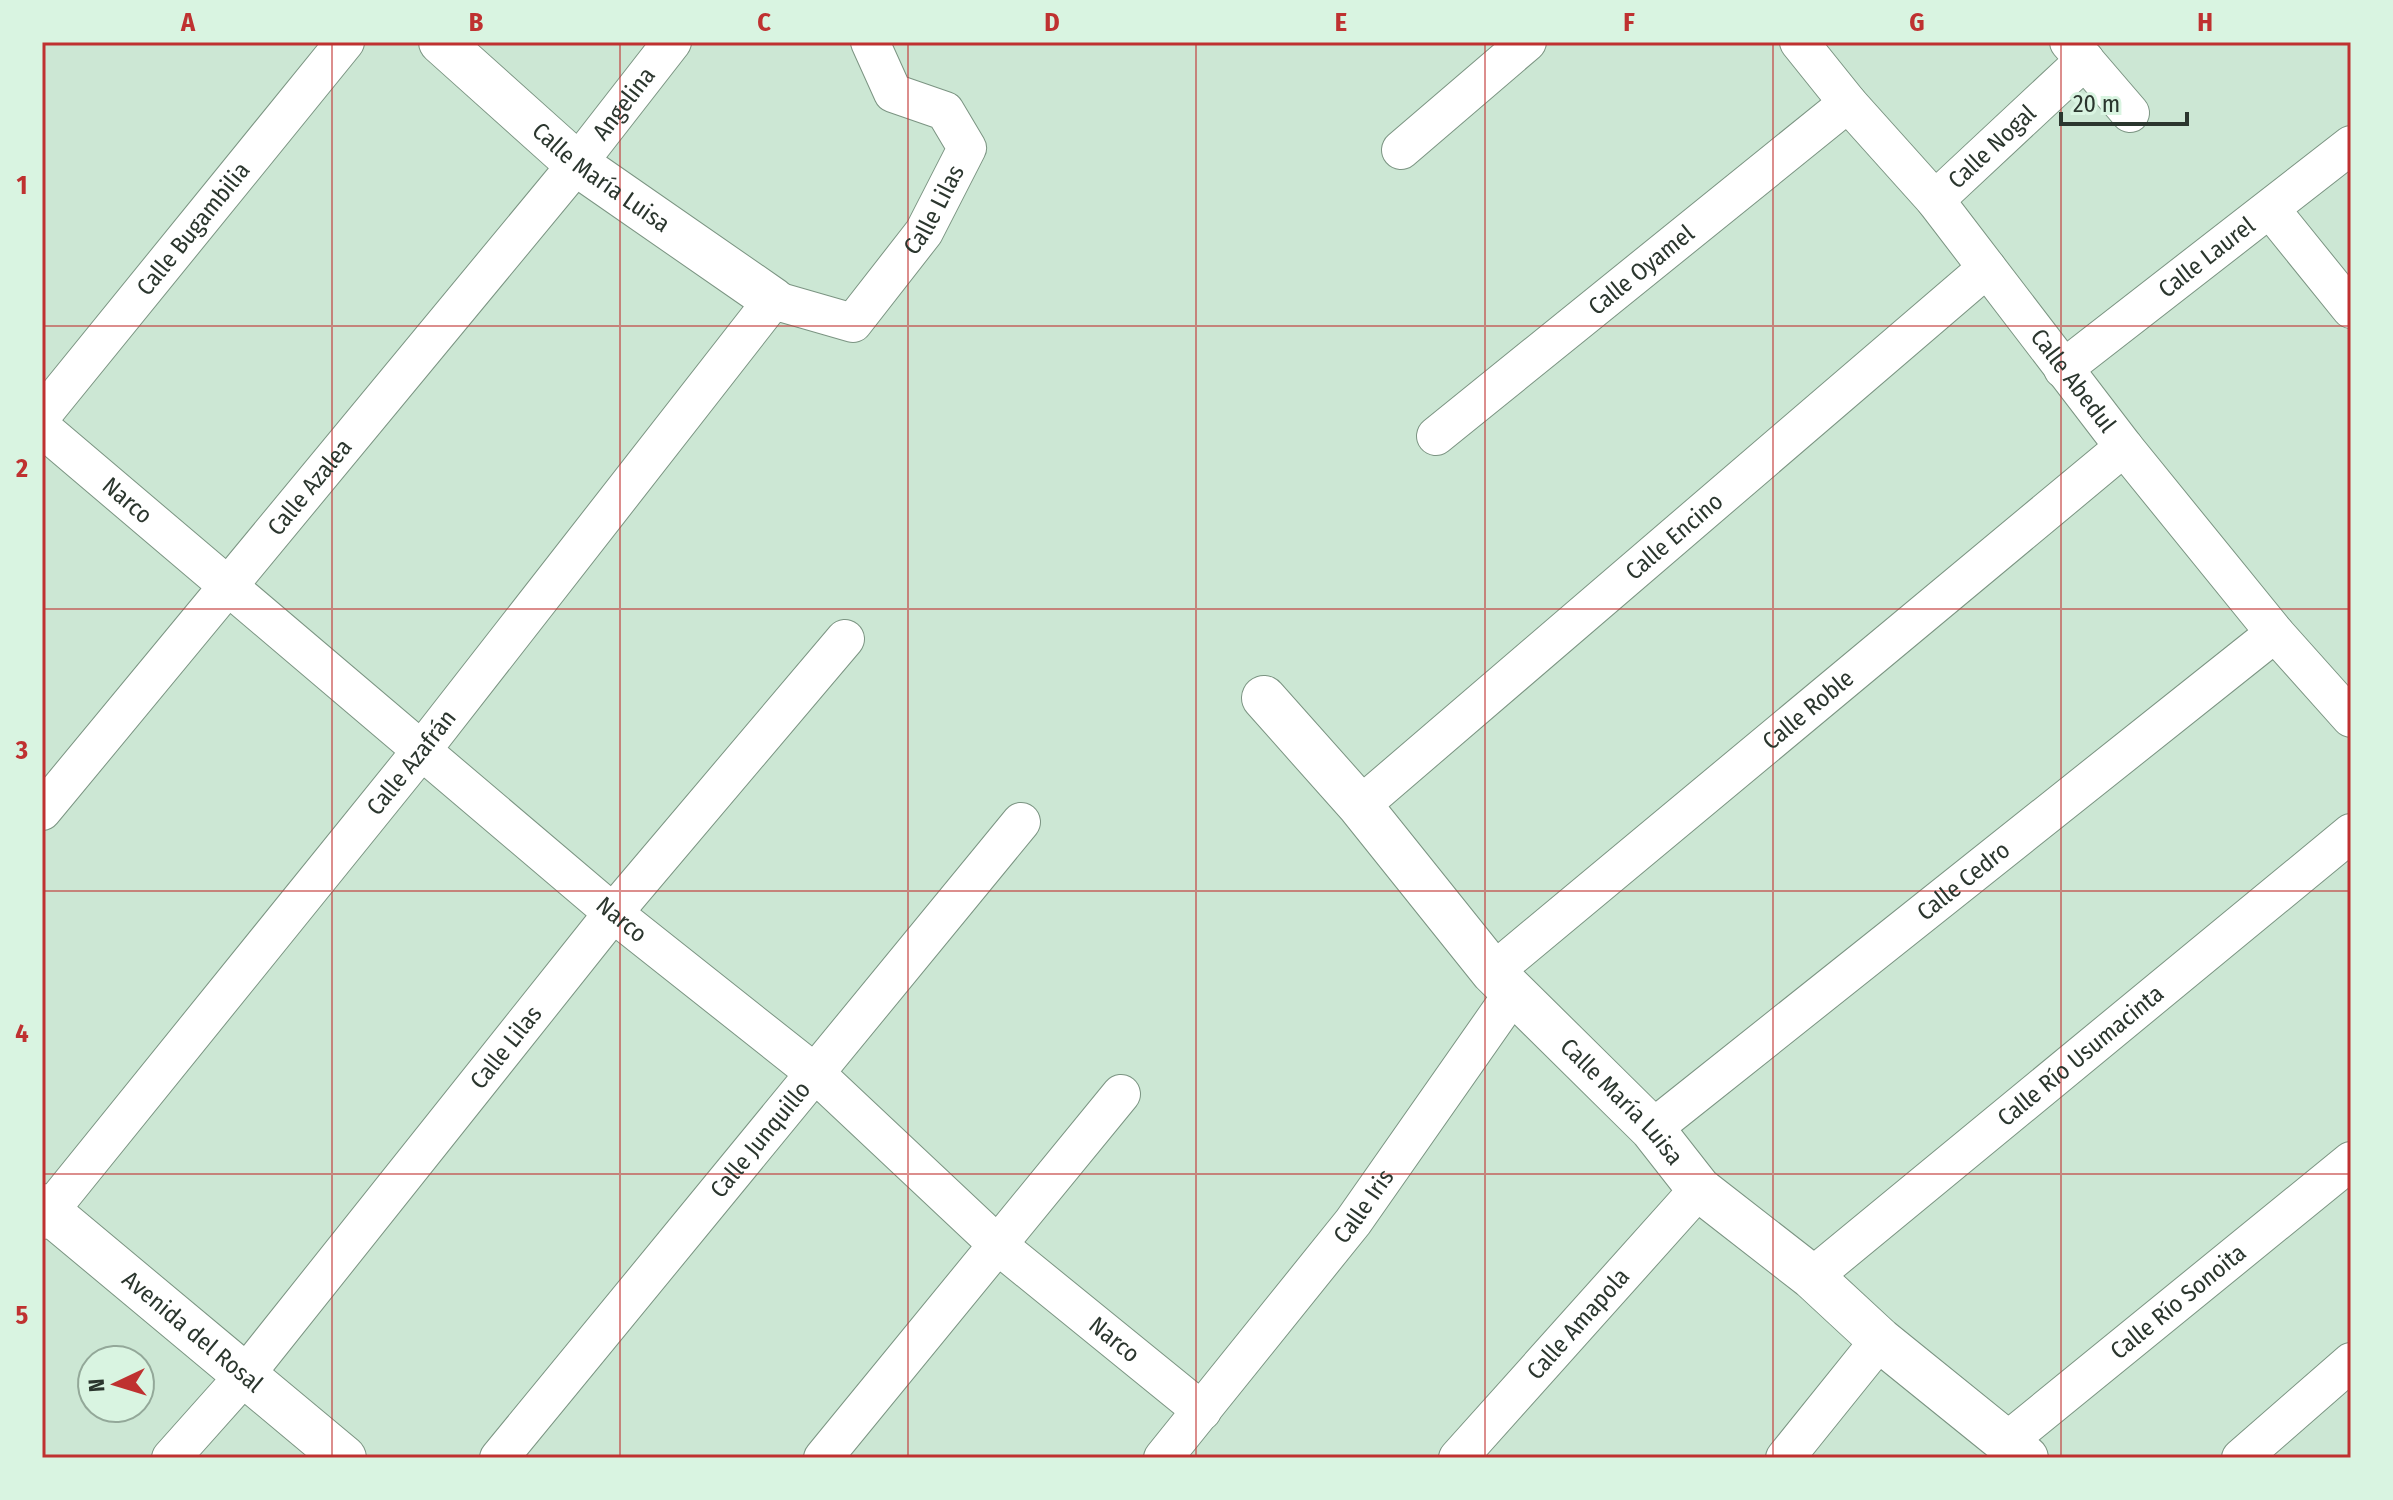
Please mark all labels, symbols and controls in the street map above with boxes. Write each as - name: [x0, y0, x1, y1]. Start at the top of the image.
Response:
- text: A: [180, 7, 196, 38]
- text: B: [469, 7, 484, 38]
- text: C: [757, 7, 771, 38]
- text: D: [1044, 7, 1060, 38]
- text: E: [1335, 7, 1347, 38]
- text: F: [1623, 7, 1635, 38]
- text: G: [1909, 7, 1925, 38]
- text: H: [2197, 7, 2213, 38]
- street label: Angelina: [587, 62, 661, 146]
- scale bar: [2061, 76, 2187, 126]
- text: 20 m: [2073, 90, 2120, 118]
- street label: Calle Nogal: [1942, 99, 2042, 194]
- street label: Calle María Luisa: [527, 117, 675, 238]
- street label: Calle Bugambilia: [131, 157, 256, 301]
- street label: Calle Lilas: [898, 160, 970, 260]
- text: 1: [17, 170, 28, 201]
- street label: Calle Laurel: [2153, 211, 2260, 303]
- street label: Calle Oyamel: [1583, 219, 1700, 321]
- street label: Calle Abedul: [2025, 323, 2122, 438]
- street label: Calle Azalea: [262, 433, 358, 541]
- text: 2: [15, 453, 28, 484]
- street label: Narco: [97, 472, 158, 529]
- street label: Calle Encino: [1620, 487, 1728, 586]
- street label: Calle Roble: [1757, 664, 1859, 756]
- street label: Calle Azafrán: [361, 704, 462, 821]
- text: 3: [15, 735, 28, 766]
- street label: Calle Cedro: [1911, 836, 2015, 926]
- street label: Narco: [591, 891, 652, 948]
- street label: Calle Río Usumacinta: [1992, 979, 2169, 1132]
- street label: Calle Lilas: [464, 1000, 548, 1095]
- text: 4: [15, 1018, 29, 1049]
- street label: Calle María Luisa: [1555, 1032, 1689, 1171]
- street label: Calle Junquillo: [705, 1076, 816, 1203]
- street label: Calle Iris: [1328, 1164, 1400, 1249]
- street label: Calle Río Sonoita: [2105, 1238, 2251, 1365]
- street label: Calle Amapola: [1521, 1263, 1635, 1385]
- street label: Avenida del Rosal: [117, 1265, 268, 1398]
- text: 5: [16, 1300, 29, 1331]
- street label: Narco: [1084, 1311, 1145, 1368]
- north arrow: [76, 1344, 156, 1424]
- text: N: [83, 1378, 110, 1393]

